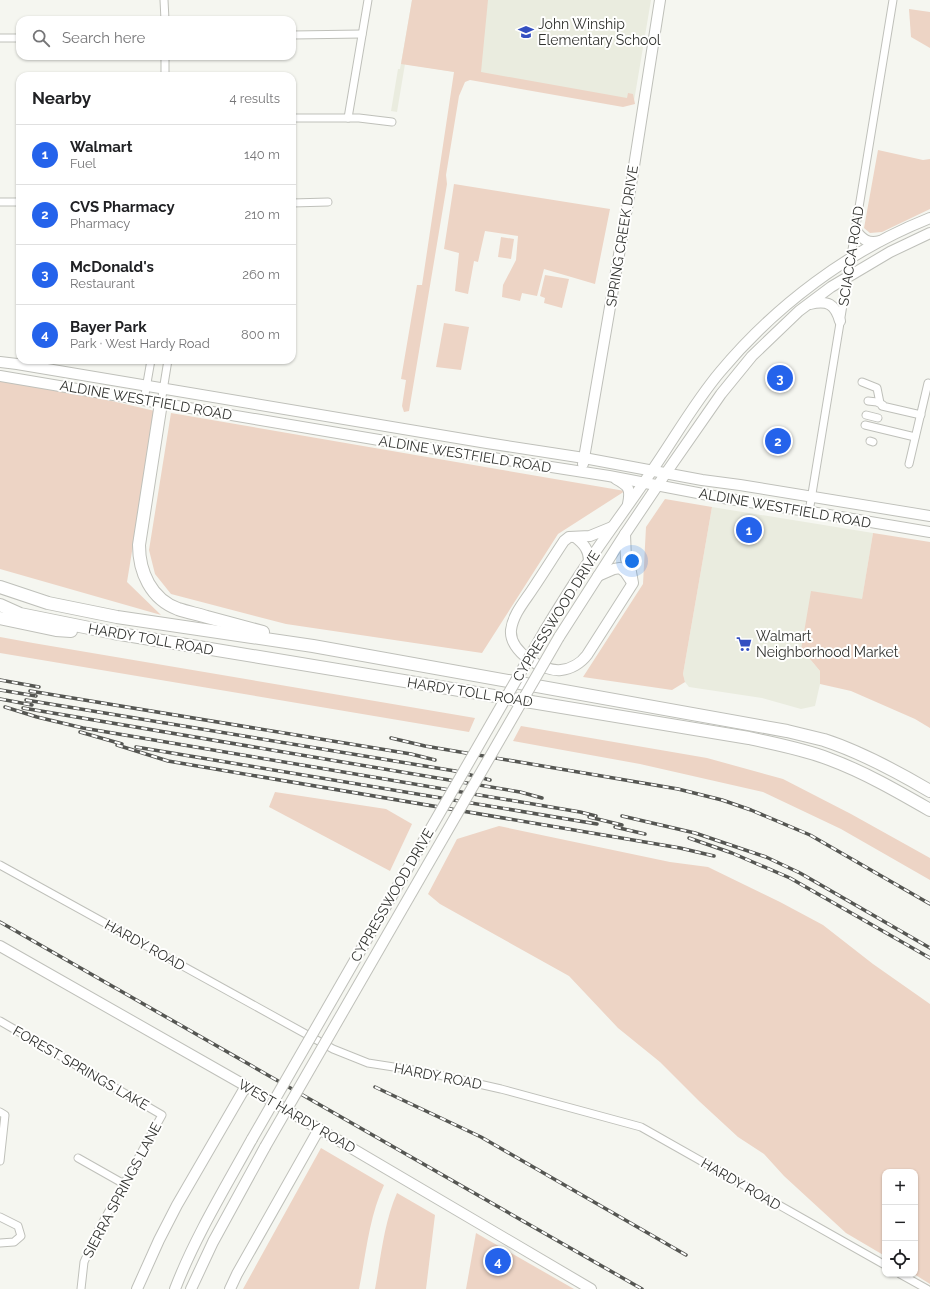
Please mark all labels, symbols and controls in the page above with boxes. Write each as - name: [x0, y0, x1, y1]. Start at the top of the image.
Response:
- search box: [16, 16, 296, 60]
- place label: John Winship Elementary School: [538, 16, 661, 48]
- school or university icon: John Winship Elementary School: [517, 23, 535, 41]
- icon: search: [30, 27, 52, 49]
- text: Search here: [62, 29, 145, 47]
- text: Nearby: [32, 88, 91, 108]
- text: 4 results: [229, 91, 280, 106]
- text: Walmart: [70, 138, 132, 156]
- text: 1: [42, 147, 48, 162]
- text: 140 m: [244, 147, 280, 162]
- text: Fuel: [70, 156, 96, 171]
- street label: SPRING CREEK DRIVE: [603, 164, 641, 308]
- text: CVS Pharmacy: [70, 198, 175, 216]
- street label: SCIACCA ROAD: [835, 205, 867, 307]
- text: 2: [41, 207, 49, 222]
- text: 210 m: [244, 207, 280, 222]
- text: Pharmacy: [70, 216, 130, 231]
- text: McDonald's: [70, 258, 154, 276]
- text: 3: [41, 267, 49, 282]
- text: 260 m: [242, 267, 280, 282]
- text: Restaurant: [70, 276, 135, 291]
- text: Bayer Park: [70, 318, 147, 336]
- text: 4: [41, 327, 49, 342]
- text: 800 m: [241, 327, 280, 342]
- text: Park · West Hardy Road: [70, 336, 210, 351]
- pin: 3: [767, 363, 793, 393]
- street label: ALDINE WESTFIELD ROAD: [59, 377, 233, 423]
- pin: 2: [765, 426, 791, 456]
- street label: ALDINE WESTFIELD ROAD: [378, 432, 552, 476]
- street label: ALDINE WESTFIELD ROAD: [698, 485, 872, 531]
- pin: 1: [736, 515, 762, 545]
- street label: CYPRESSWOOD DRIVE: [509, 548, 603, 684]
- your location: [622, 551, 642, 571]
- street label: HARDY TOLL ROAD: [87, 620, 215, 658]
- place label: Walmart Neighborhood Market: [756, 628, 899, 660]
- supermarket icon: Walmart Neighborhood Market: [735, 635, 753, 653]
- street label: HARDY TOLL ROAD: [406, 674, 534, 710]
- street label: CYPRESSWOOD DRIVE: [347, 826, 437, 964]
- street label: HARDY ROAD: [102, 916, 188, 974]
- street label: FOREST SPRINGS LAKE: [10, 1023, 152, 1113]
- street label: HARDY ROAD: [393, 1060, 483, 1092]
- street label: WEST HARDY ROAD: [236, 1076, 358, 1156]
- street label: SIERRA SPRINGS LANE: [79, 1120, 165, 1260]
- street label: HARDY ROAD: [698, 1155, 784, 1213]
- map controls: [882, 1169, 918, 1277]
- button: +: [882, 1169, 918, 1205]
- button: −: [882, 1205, 918, 1241]
- button: locate: [882, 1241, 918, 1277]
- pin: 4: [485, 1246, 511, 1276]

